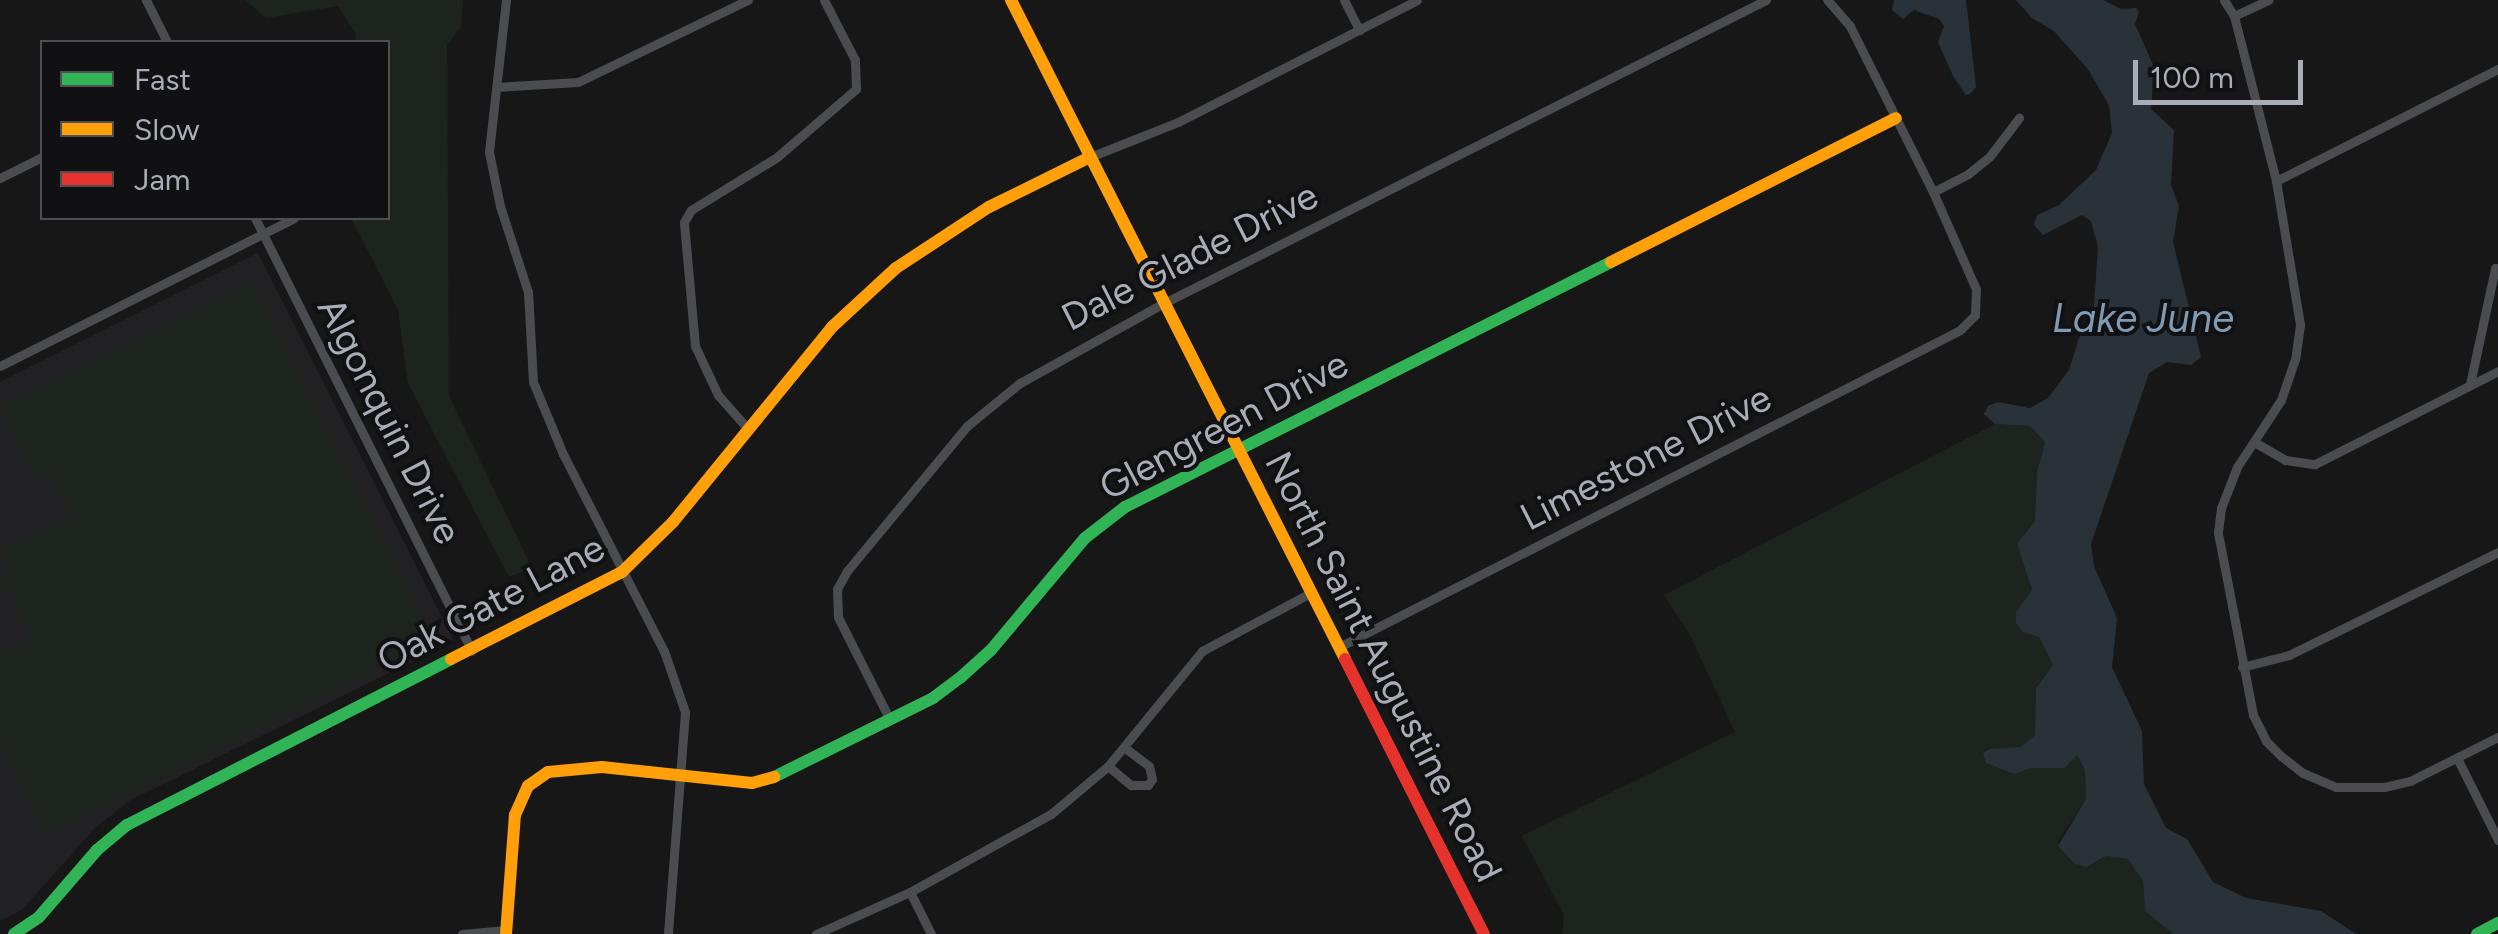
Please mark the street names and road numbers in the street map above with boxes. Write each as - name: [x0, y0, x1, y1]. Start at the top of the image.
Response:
- street label: Dale Glade Drive: [1055, 173, 1325, 341]
- street label: Algonquin Drive: [307, 290, 471, 552]
- street label: Glengreen Drive: [1092, 341, 1356, 511]
- street label: Limestone Drive: [1513, 375, 1779, 541]
- street label: North Saint Augustine Road: [1255, 445, 1511, 889]
- street label: Oak Gate Lane: [370, 525, 612, 683]

